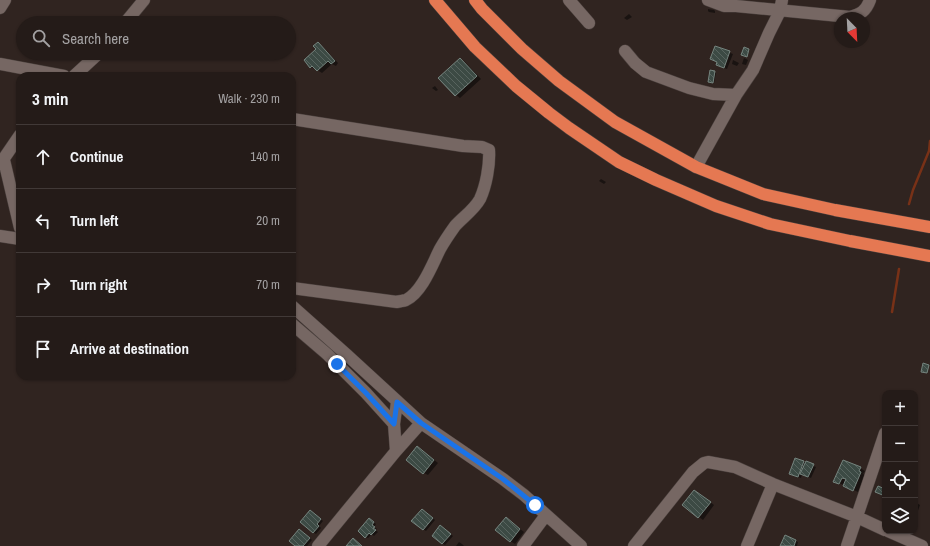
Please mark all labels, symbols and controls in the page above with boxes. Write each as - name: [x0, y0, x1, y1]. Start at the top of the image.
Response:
- north arrow: [834, 12, 870, 48]
- search box: [16, 16, 296, 60]
- icon: search: [30, 27, 52, 49]
- text: Search here: [62, 28, 129, 49]
- text: 3 min: [32, 87, 68, 110]
- text: Walk · 230 m: [218, 90, 280, 107]
- icon: ahead: [32, 146, 54, 168]
- text: Continue: [70, 146, 123, 167]
- text: 140 m: [250, 148, 280, 165]
- icon: left: [32, 210, 54, 232]
- text: Turn left: [70, 210, 118, 231]
- text: 20 m: [256, 212, 280, 229]
- icon: right: [32, 274, 54, 296]
- text: Turn right: [70, 274, 127, 295]
- text: 70 m: [256, 276, 280, 293]
- icon: arrive: [32, 338, 54, 360]
- text: Arrive at destination: [70, 338, 189, 359]
- route end: [328, 355, 346, 373]
- map controls: [882, 390, 918, 534]
- button: +: [882, 390, 918, 426]
- button: −: [882, 426, 918, 462]
- button: locate: [882, 462, 918, 498]
- route start: [526, 496, 544, 514]
- button: layers: [882, 498, 918, 534]

